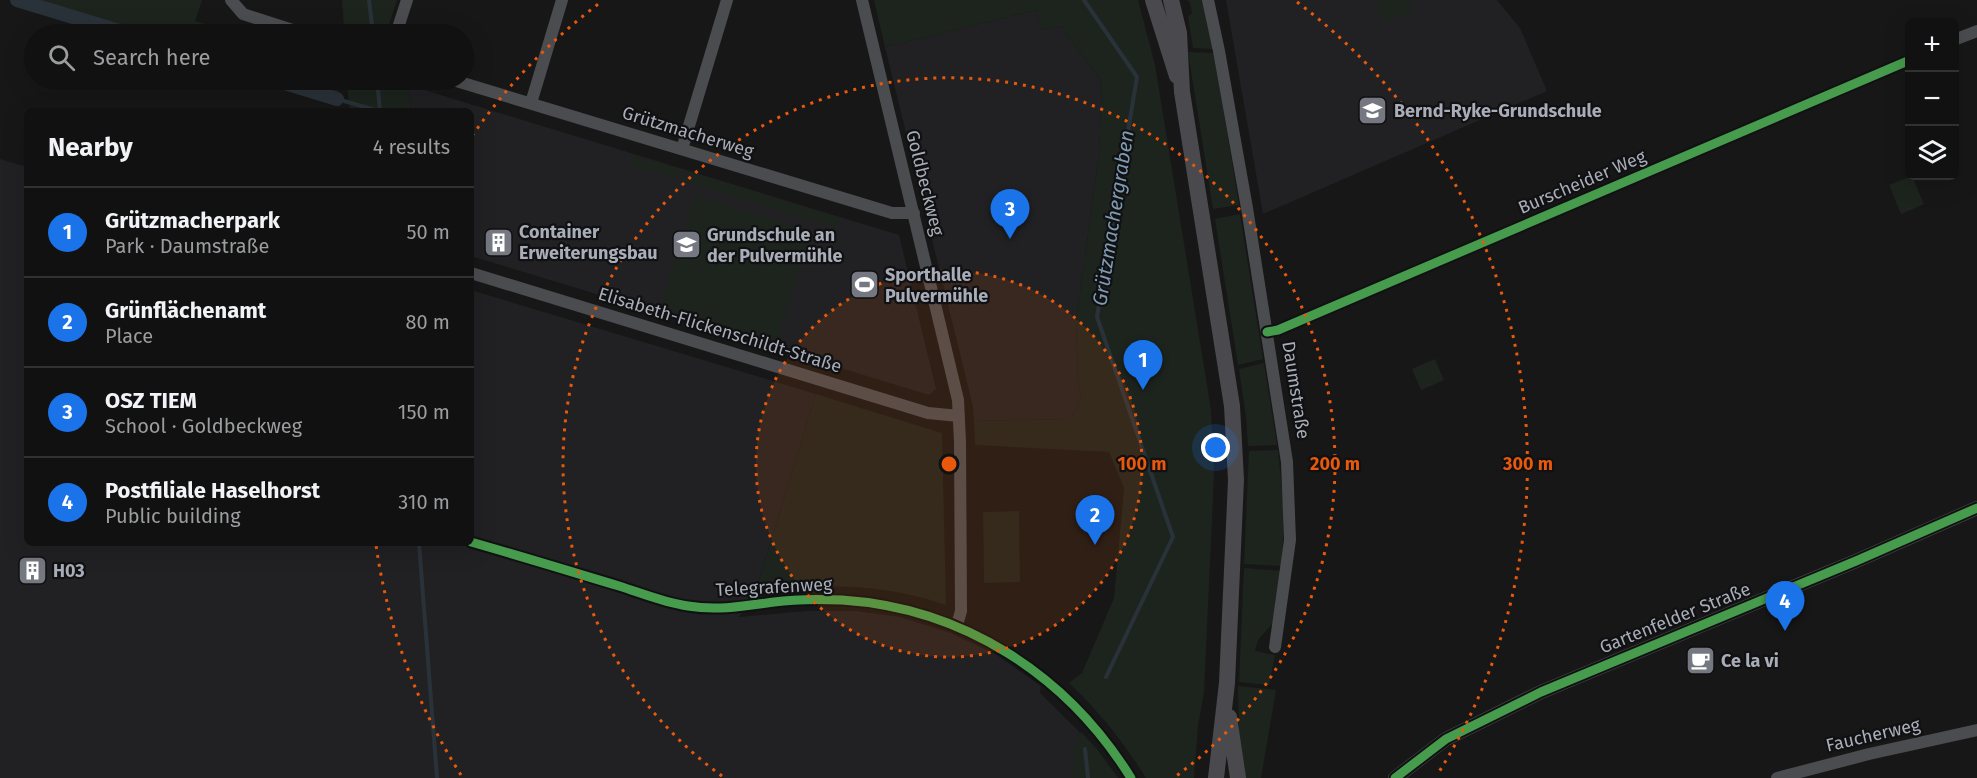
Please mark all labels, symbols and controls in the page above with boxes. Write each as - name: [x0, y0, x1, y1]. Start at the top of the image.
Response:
- map controls: [1905, 18, 1959, 180]
- button: +: [1905, 18, 1959, 72]
- search box: [24, 24, 474, 90]
- icon: search: [45, 41, 78, 74]
- text: Search here: [93, 44, 211, 71]
- button: −: [1905, 72, 1959, 126]
- school or university icon: Bernd-Ryke-Grundschule: [1357, 95, 1389, 127]
- place label: Bernd-Ryke-Grundschule: [1394, 100, 1602, 122]
- street label: Grützmacherweg: [620, 102, 757, 163]
- button: layers: [1905, 126, 1959, 180]
- street label: Goldbeckweg: [901, 128, 949, 239]
- water label: Grützmachergraben: [1087, 128, 1139, 308]
- text: Nearby: [48, 132, 133, 163]
- text: 4 results: [373, 135, 450, 159]
- street label: Burscheider Weg: [1515, 145, 1650, 219]
- pin: 3: [990, 190, 1030, 239]
- text: Grützmacherpark: [105, 207, 280, 234]
- text: 1: [63, 220, 72, 244]
- text: 50 m: [406, 220, 450, 244]
- place label: Container Erweiterungsbau: [519, 221, 658, 264]
- place label: Grundschule an der Pulvermühle: [707, 224, 842, 267]
- building icon: Container Erweiterungsbau: [482, 226, 514, 258]
- school or university icon: Grundschule an der Pulvermühle: [670, 229, 702, 261]
- text: Park · Daumstraße: [105, 234, 269, 258]
- place label: Sporthalle Pulvermühle: [885, 264, 988, 307]
- sports icon: Sporthalle Pulvermühle: [848, 269, 880, 301]
- street label: Elisabeth-Flickenschildt-Straße: [596, 282, 844, 378]
- text: Grünflächenamt: [105, 297, 266, 324]
- text: 2: [62, 310, 73, 334]
- text: 80 m: [405, 310, 450, 334]
- text: Place: [105, 324, 153, 348]
- pin: 1: [1124, 340, 1162, 390]
- street label: Daumstraße: [1277, 340, 1315, 440]
- text: OSZ TIEM: [105, 387, 197, 414]
- text: 3: [62, 400, 73, 424]
- text: 150 m: [398, 400, 450, 424]
- text: School · Goldbeckweg: [105, 414, 302, 438]
- your location: [1201, 433, 1230, 462]
- text: 100 m: [1118, 453, 1166, 475]
- text: 200 m: [1310, 453, 1360, 475]
- text: 300 m: [1502, 453, 1553, 475]
- centre of rings: [939, 454, 959, 474]
- text: Postfiliale Haselhorst: [105, 477, 320, 504]
- text: 4: [62, 490, 73, 514]
- text: 310 m: [398, 490, 450, 514]
- pin: 2: [1076, 496, 1114, 545]
- text: Public building: [105, 504, 241, 528]
- building icon: H03: [16, 555, 48, 587]
- place label: H03: [53, 560, 85, 582]
- street label: Telegrafenweg: [715, 573, 834, 601]
- street label: Gartenfelder Straße: [1596, 578, 1754, 658]
- pin: 4: [1766, 582, 1804, 631]
- cafe icon: Ce la vi: [1684, 645, 1716, 677]
- place label: Ce la vi: [1721, 650, 1779, 672]
- street label: Faucherweg: [1824, 713, 1923, 757]

